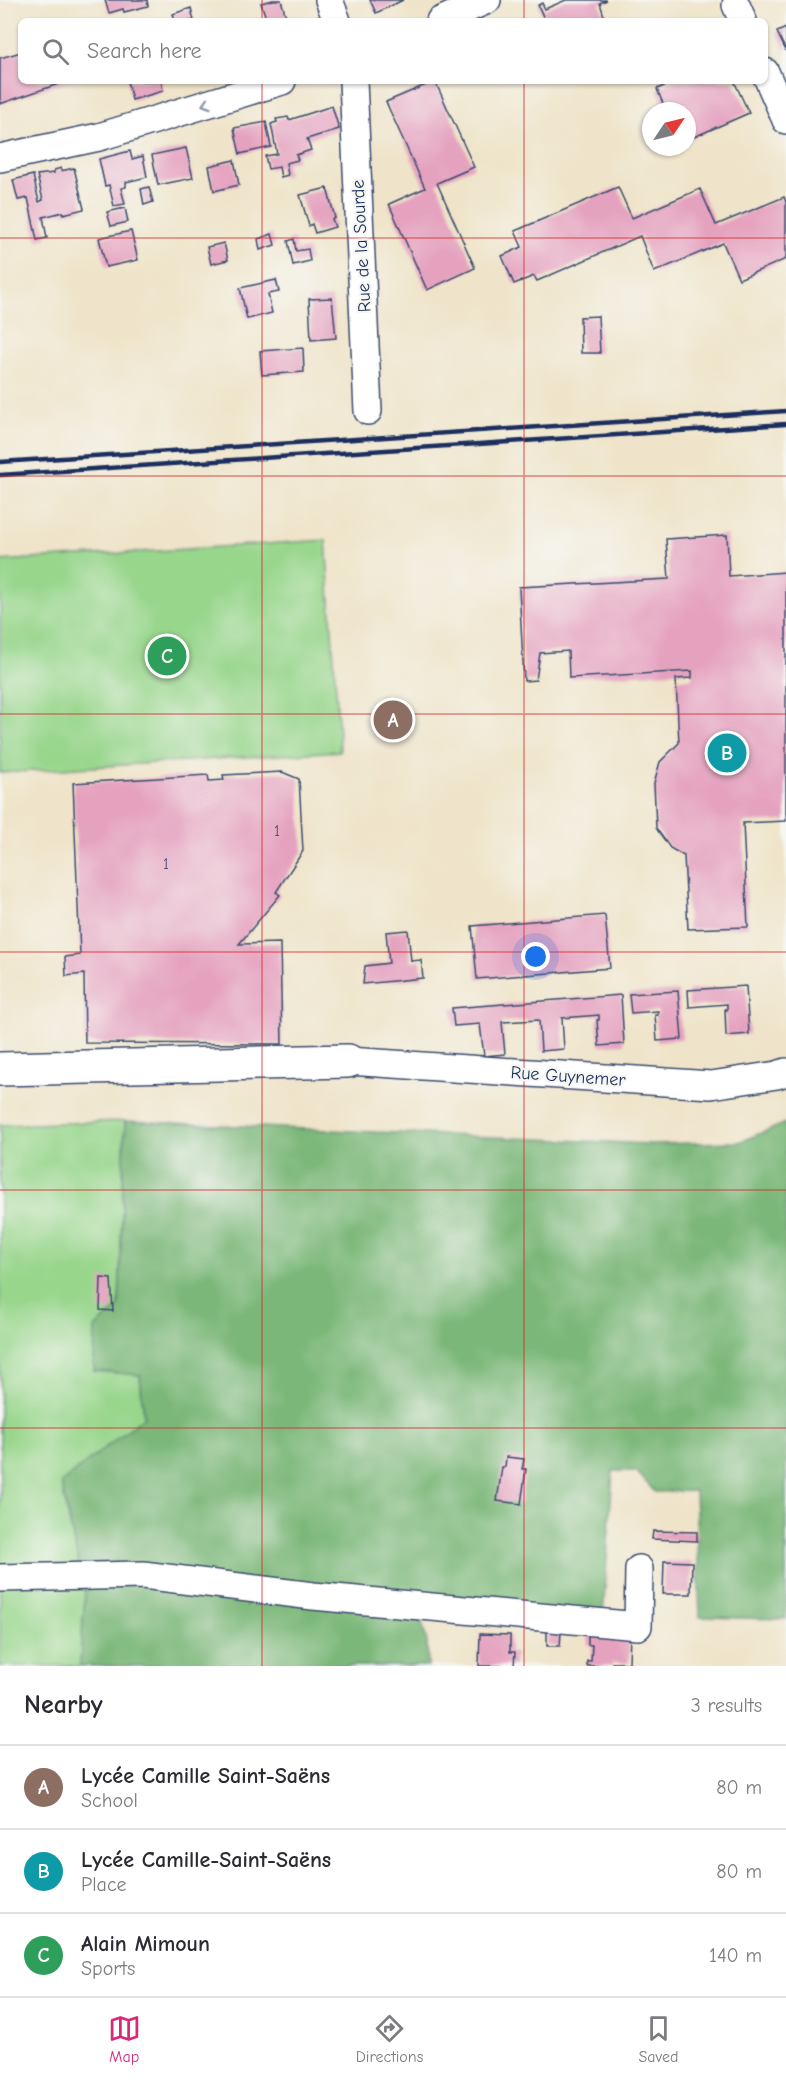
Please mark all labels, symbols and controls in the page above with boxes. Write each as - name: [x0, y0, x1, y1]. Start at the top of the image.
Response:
- search box: [18, 18, 768, 84]
- icon: search: [39, 35, 72, 68]
- text: Search here: [87, 38, 202, 64]
- one-way arrow: [201, 97, 212, 109]
- north arrow: [642, 102, 696, 156]
- street label: Rue de la Sourde: [348, 179, 375, 313]
- pin: C: [148, 634, 186, 678]
- pin: A: [374, 698, 412, 742]
- pin: B: [708, 730, 746, 776]
- house number: 1: [274, 822, 280, 840]
- house number: 1: [163, 855, 169, 873]
- your location: [521, 942, 550, 971]
- street label: Rue Guynemer: [510, 1062, 627, 1091]
- text: Nearby: [24, 1690, 103, 1720]
- text: 3 results: [691, 1694, 762, 1717]
- text: Lycée Camille Saint-Saëns: [81, 1763, 330, 1789]
- text: A: [38, 1776, 49, 1799]
- text: 80 m: [716, 1776, 762, 1799]
- text: School: [81, 1789, 138, 1812]
- text: Lycée Camille-Saint-Saëns: [81, 1847, 331, 1873]
- text: B: [37, 1860, 50, 1883]
- text: 80 m: [716, 1860, 762, 1883]
- text: Place: [81, 1873, 127, 1896]
- text: Alain Mimoun: [81, 1931, 210, 1957]
- text: C: [37, 1944, 50, 1967]
- text: 140 m: [709, 1944, 762, 1967]
- text: Sports: [81, 1957, 135, 1980]
- tab: Map: [108, 2012, 141, 2066]
- tab: Directions: [356, 2012, 423, 2066]
- tab: Saved: [638, 2012, 678, 2066]

